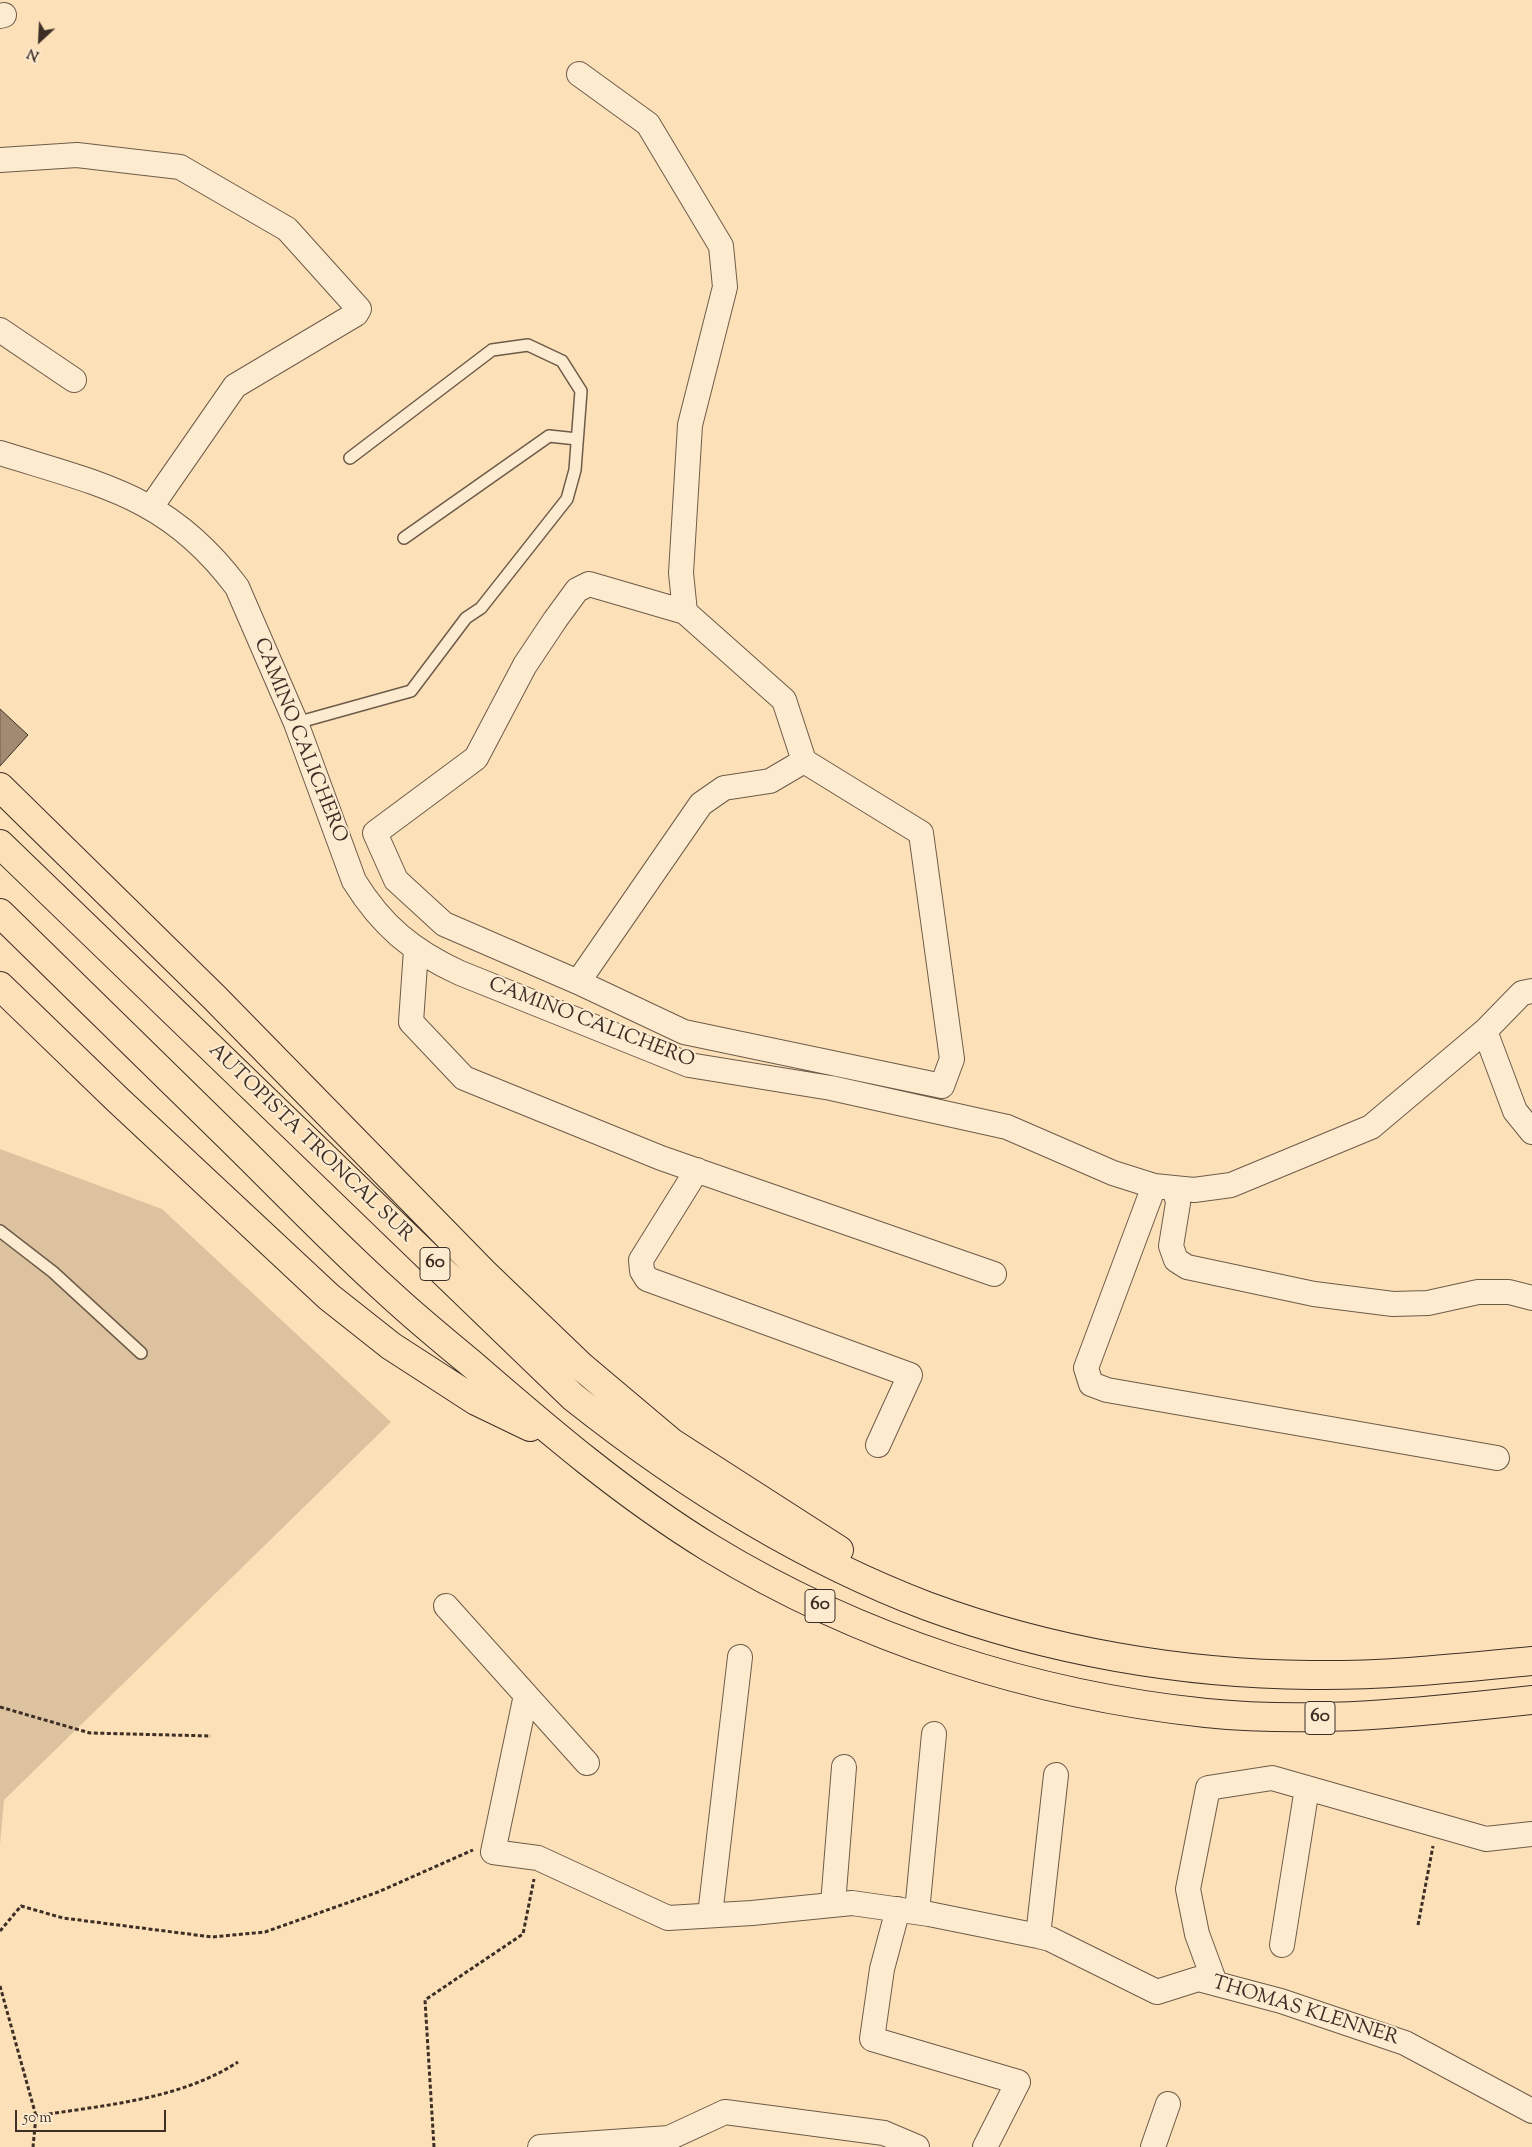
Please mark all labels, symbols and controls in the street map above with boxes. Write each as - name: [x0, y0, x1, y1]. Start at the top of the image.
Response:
- north arrow: [15, 15, 65, 65]
- text: N: [24, 42, 43, 65]
- street label: CAMINO CALICHERO: [247, 635, 351, 847]
- street label: CAMINO CALICHERO: [485, 974, 697, 1074]
- street label: AUTOPISTA TRONCAL SUR: [202, 1040, 418, 1248]
- road number: 60: [420, 1248, 450, 1280]
- road number: 60: [805, 1590, 835, 1622]
- road number: 60: [1305, 1702, 1335, 1735]
- street label: THOMAS KLENNER: [1209, 1972, 1401, 2052]
- scale bar: [18, 2100, 169, 2132]
- text: 50 m: [23, 2108, 52, 2129]

